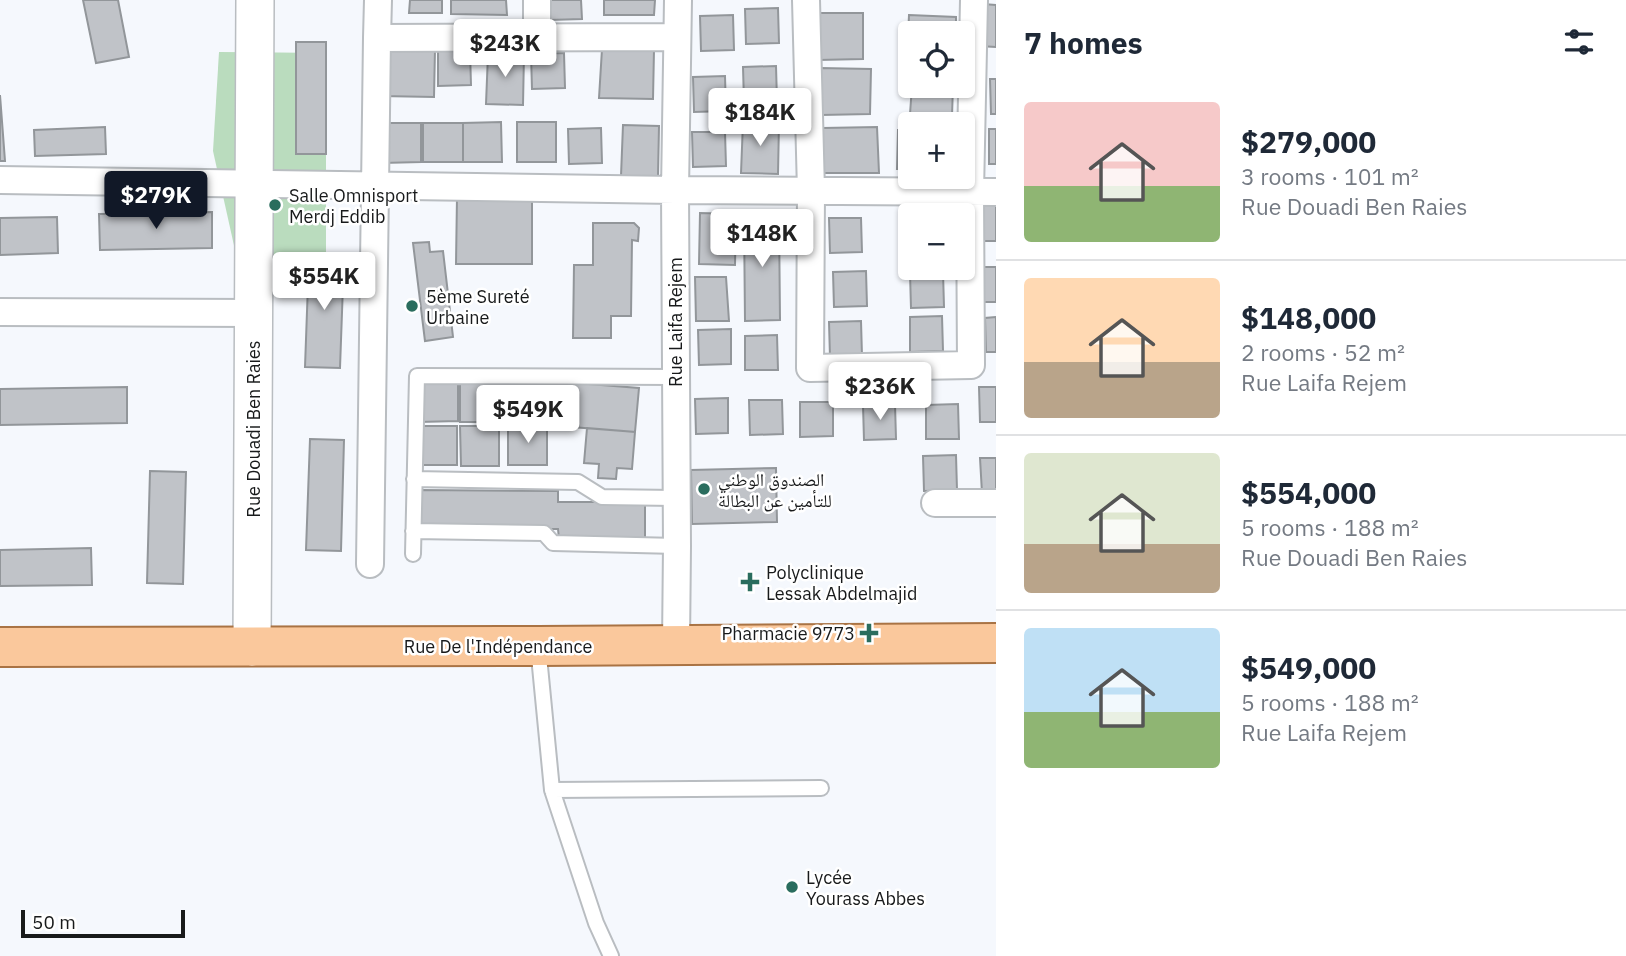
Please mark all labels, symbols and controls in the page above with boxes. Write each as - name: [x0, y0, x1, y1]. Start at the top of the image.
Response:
- pin: $243K: [456, 20, 554, 79]
- map controls: [898, 21, 975, 280]
- button: locate: [898, 21, 975, 98]
- text: 7 homes: [1024, 23, 1143, 62]
- icon: filters: [1560, 23, 1598, 61]
- text: $243K: [469, 27, 541, 57]
- pin: $184K: [711, 88, 809, 148]
- text: $184K: [724, 96, 796, 126]
- button: +: [898, 112, 975, 189]
- text: $279,000: [1241, 122, 1376, 161]
- icon: home: [1080, 130, 1164, 214]
- text: 3 rooms · 101 m²: [1241, 161, 1419, 191]
- pin: $279K: [107, 172, 205, 231]
- text: $279K: [120, 179, 192, 209]
- place label: Salle Omnisport Merdj Eddib: [289, 184, 418, 228]
- text: Rue Douadi Ben Raies: [1241, 191, 1468, 221]
- marker: Salle Omnisport Merdj Eddib: [267, 197, 283, 213]
- button: −: [898, 203, 975, 280]
- pin: $148K: [713, 210, 811, 269]
- text: $148K: [726, 217, 798, 247]
- pin: $554K: [275, 252, 373, 312]
- street label: Rue Laifa Rejem: [664, 257, 687, 387]
- text: $554K: [288, 260, 360, 290]
- place label: 5ème Sureté Urbaine: [426, 285, 530, 329]
- marker: 5ème Sureté Urbaine: [404, 298, 420, 314]
- text: $148,000: [1241, 298, 1376, 337]
- icon: home: [1080, 306, 1164, 390]
- text: 2 rooms · 52 m²: [1241, 337, 1405, 367]
- street label: Rue Douadi Ben Raies: [242, 340, 265, 518]
- pin: $236K: [831, 362, 929, 422]
- text: Rue Laifa Rejem: [1241, 367, 1407, 397]
- text: $236K: [844, 370, 916, 400]
- pin: $549K: [479, 386, 577, 445]
- text: $549K: [492, 393, 564, 423]
- place label: الصندوق الوطني للتأمين عن البطالة: [718, 468, 832, 512]
- text: $554,000: [1241, 473, 1376, 512]
- marker: الصندوق الوطني للتأمين عن البطالة: [696, 481, 712, 497]
- icon: home: [1080, 481, 1164, 565]
- text: 5 rooms · 188 m²: [1241, 512, 1419, 542]
- text: Rue Douadi Ben Raies: [1241, 542, 1468, 572]
- place label: Polyclinique Lessak Abdelmajid: [766, 561, 917, 605]
- marker: Polyclinique Lessak Abdelmajid: [740, 572, 760, 592]
- place label: Pharmacie 9773: [721, 622, 855, 645]
- marker: Pharmacie 9773: [861, 625, 877, 641]
- street label: Rue De l'Indépendance: [404, 635, 592, 658]
- text: $549,000: [1241, 648, 1376, 687]
- icon: home: [1080, 656, 1164, 740]
- text: 5 rooms · 188 m²: [1241, 687, 1419, 717]
- text: Rue Laifa Rejem: [1241, 717, 1407, 747]
- place label: Lycée Yourass Abbes: [806, 866, 925, 910]
- marker: Lycée Yourass Abbes: [784, 879, 800, 895]
- scale bar: [21, 907, 186, 939]
- text: 50 m: [32, 910, 76, 934]

